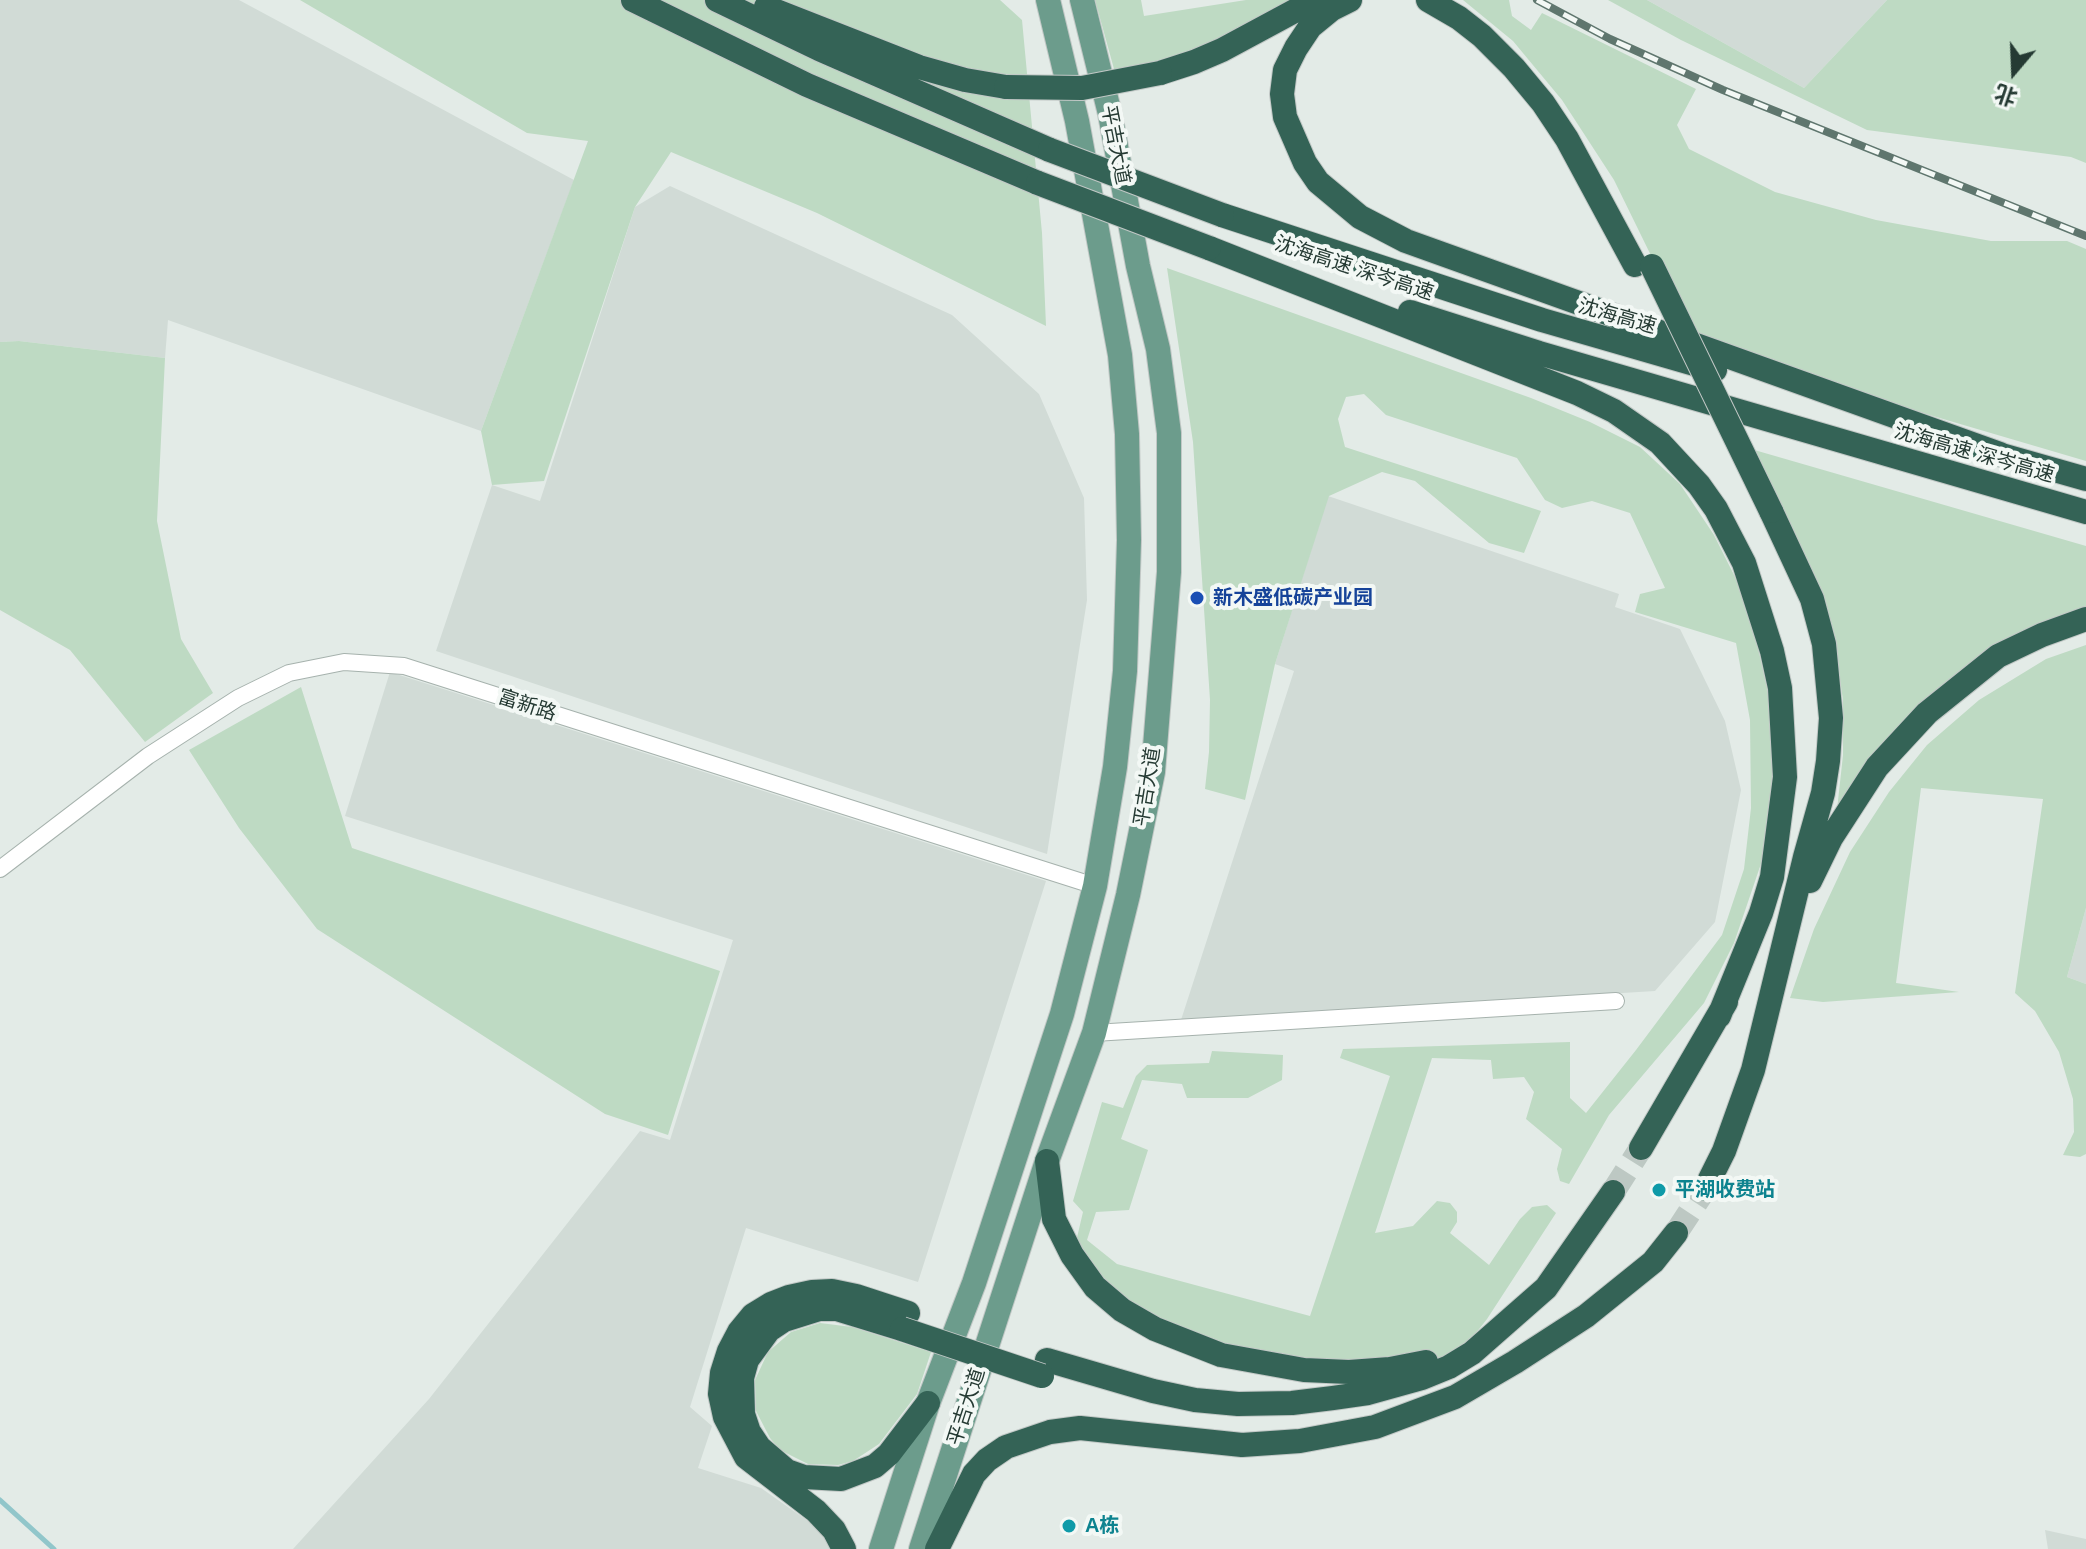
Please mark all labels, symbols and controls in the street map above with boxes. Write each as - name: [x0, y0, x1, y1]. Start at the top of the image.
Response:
- north arrow: [1974, 32, 2054, 112]
- text: 北: [1992, 80, 2021, 111]
- street label: 平吉大道: [1096, 103, 1134, 187]
- street label: 沈海高速 深岑高速: [1272, 232, 1436, 306]
- street label: 沈海高速: [1575, 294, 1659, 340]
- street label: 沈海高速 深岑高速: [1891, 420, 2057, 488]
- place label: 新木盛低碳产业园: [1213, 586, 1373, 610]
- marker: 新木盛低碳产业园: [1188, 589, 1206, 607]
- street label: 富新路: [495, 685, 559, 727]
- street label: 平吉大道: [1130, 746, 1166, 828]
- place label: 平湖收费站: [1675, 1178, 1775, 1202]
- marker: 平湖收费站: [1650, 1181, 1668, 1199]
- street label: 平吉大道: [943, 1365, 991, 1449]
- place label: A栋: [1085, 1514, 1119, 1538]
- marker: A栋: [1060, 1517, 1078, 1535]

